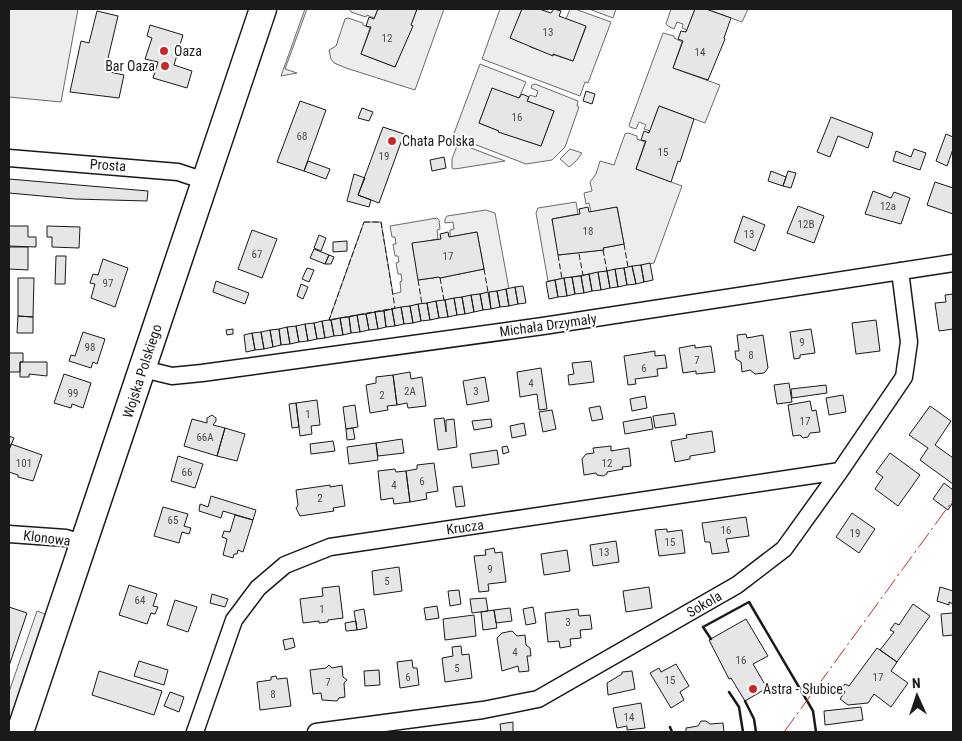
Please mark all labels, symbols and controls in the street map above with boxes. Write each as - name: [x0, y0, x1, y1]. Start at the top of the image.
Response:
- house number: 13: [543, 26, 553, 39]
- house number: 12: [382, 32, 392, 45]
- place label: Oaza: [174, 43, 202, 59]
- marker: Oaza: [158, 45, 170, 57]
- house number: 14: [695, 46, 706, 59]
- place label: Bar Oaza: [105, 58, 155, 74]
- marker: Bar Oaza: [159, 60, 171, 72]
- house number: 16: [512, 111, 522, 124]
- house number: 68: [297, 130, 307, 143]
- place label: Chata Polska: [402, 133, 475, 149]
- marker: Chata Polska: [386, 135, 398, 147]
- house number: 15: [658, 146, 668, 159]
- house number: 19: [379, 150, 389, 163]
- street label: Prosta: [89, 156, 127, 174]
- house number: 12a: [880, 200, 896, 213]
- house number: 12B: [798, 218, 814, 231]
- house number: 18: [583, 225, 593, 238]
- house number: 13: [744, 228, 754, 241]
- house number: 67: [252, 248, 262, 261]
- house number: 17: [443, 250, 453, 263]
- house number: 97: [103, 277, 113, 290]
- street label: Michała Drzymały: [498, 310, 598, 340]
- street label: Wojska Polskiego: [119, 322, 165, 420]
- house number: 9: [799, 336, 805, 349]
- house number: 98: [85, 341, 95, 354]
- house number: 8: [748, 349, 754, 362]
- house number: 7: [694, 354, 700, 367]
- house number: 6: [641, 362, 647, 375]
- house number: 4: [528, 377, 534, 390]
- house number: 2A: [404, 385, 417, 398]
- house number: 3: [473, 385, 479, 398]
- house number: 99: [68, 387, 78, 400]
- house number: 2: [379, 389, 385, 402]
- house number: 1: [305, 408, 311, 421]
- house number: 17: [800, 415, 810, 428]
- house number: 66A: [196, 431, 214, 444]
- house number: 101: [16, 457, 32, 470]
- house number: 12: [602, 457, 612, 470]
- house number: 66: [182, 466, 192, 479]
- house number: 6: [419, 475, 425, 488]
- house number: 4: [391, 479, 397, 492]
- house number: 2: [317, 492, 323, 505]
- house number: 65: [168, 514, 178, 527]
- street label: Krucza: [445, 516, 485, 538]
- house number: 16: [721, 524, 731, 537]
- street label: Klonowa: [22, 527, 72, 549]
- house number: 19: [850, 527, 860, 540]
- house number: 15: [665, 536, 675, 549]
- house number: 13: [599, 546, 609, 559]
- house number: 9: [487, 563, 493, 576]
- house number: 5: [384, 575, 390, 588]
- street label: Sokola: [684, 588, 724, 620]
- house number: 64: [135, 594, 146, 607]
- house number: 1: [319, 603, 325, 616]
- house number: 3: [565, 616, 571, 629]
- house number: 4: [512, 646, 518, 659]
- house number: 16: [736, 654, 746, 667]
- house number: 5: [454, 662, 460, 675]
- house number: 6: [405, 671, 411, 684]
- house number: 17: [873, 671, 883, 684]
- north arrow: [892, 671, 942, 721]
- house number: 15: [665, 674, 675, 687]
- text: N: [912, 675, 921, 691]
- house number: 7: [325, 676, 331, 689]
- place label: Astra - Słubice: [763, 681, 843, 697]
- marker: Astra - Słubice: [747, 683, 759, 695]
- house number: 8: [270, 688, 276, 701]
- house number: 14: [624, 711, 635, 724]

